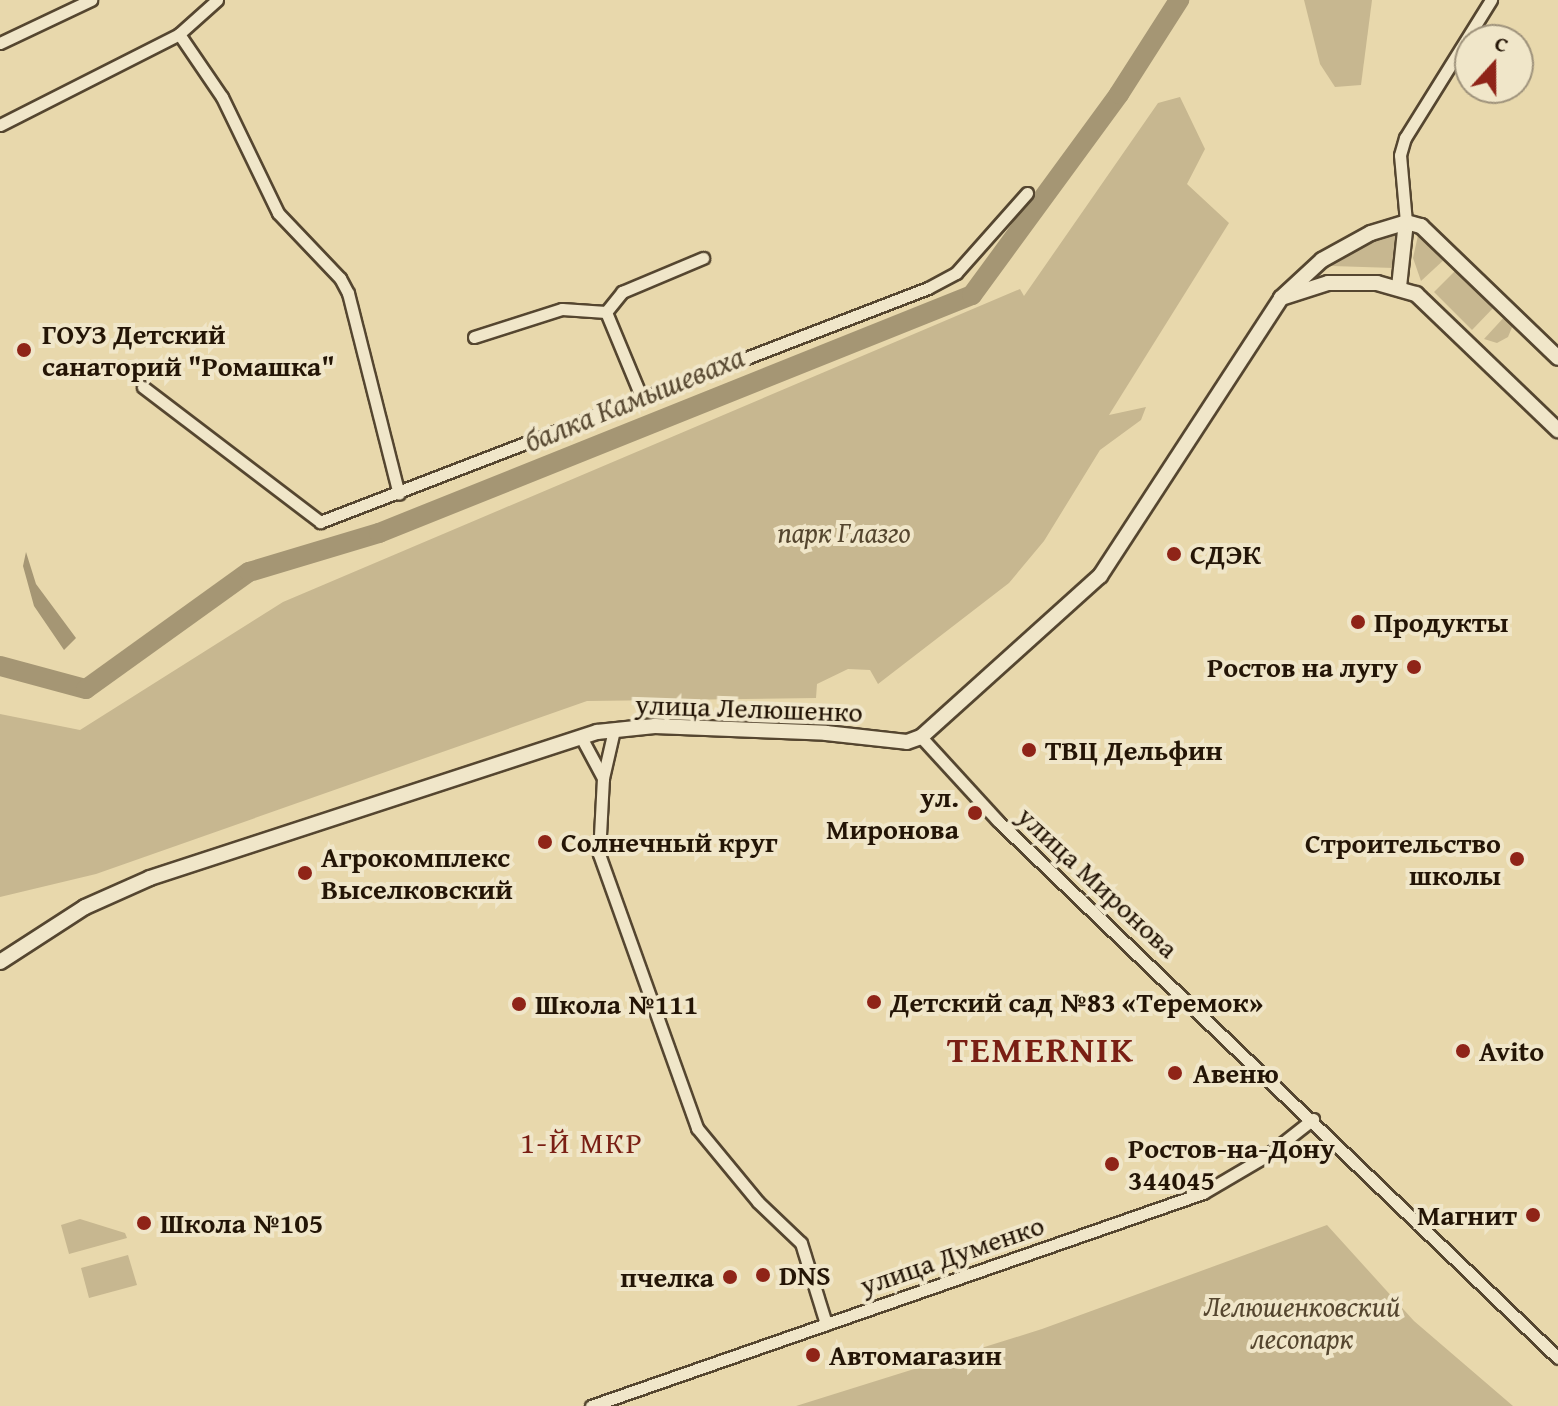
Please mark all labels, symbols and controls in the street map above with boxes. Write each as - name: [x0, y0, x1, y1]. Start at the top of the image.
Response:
- north arrow: [1454, 24, 1534, 104]
- text: С: [1490, 26, 1513, 61]
- place label: ГОУЗ Детский санаторий "Ромашка": [42, 317, 335, 383]
- water label: балка Камышеваха: [519, 338, 749, 458]
- marker: ГОУЗ Детский санаторий "Ромашка": [13, 339, 35, 361]
- park label: парк Глазго: [778, 515, 910, 549]
- place label: СДЭК: [1190, 537, 1261, 571]
- marker: СДЭК: [1165, 545, 1183, 563]
- place label: Продукты: [1374, 605, 1508, 639]
- marker: Продукты: [1349, 613, 1367, 631]
- place label: Ростов на лугу: [1207, 650, 1398, 684]
- marker: Ростов на лугу: [1405, 658, 1423, 676]
- street label: улица Лелюшенко: [635, 687, 863, 729]
- place label: ТВЦ Дельфин: [1045, 733, 1223, 767]
- marker: ТВЦ Дельфин: [1020, 741, 1038, 759]
- place label: ул. Миронова: [826, 780, 959, 846]
- street label: улица Миронова: [1011, 799, 1185, 965]
- marker: ул. Миронова: [966, 804, 984, 822]
- place label: Солнечный круг: [561, 825, 777, 859]
- place label: Строительство школы: [1305, 826, 1501, 892]
- marker: Солнечный круг: [536, 833, 554, 851]
- place label: Агрокомплекс Выселковский: [321, 840, 513, 906]
- marker: Строительство школы: [1508, 850, 1526, 868]
- marker: Агрокомплекс Выселковский: [296, 864, 314, 882]
- place label: Детский сад №83 «Теремок»: [890, 985, 1263, 1019]
- place label: Школа №111: [535, 987, 698, 1021]
- marker: Детский сад №83 «Теремок»: [865, 993, 883, 1011]
- marker: Школа №111: [510, 995, 528, 1013]
- district label: TEMERNIK: [947, 1027, 1135, 1071]
- place label: Avito: [1479, 1034, 1544, 1068]
- marker: Avito: [1454, 1042, 1472, 1060]
- place label: Авеню: [1193, 1056, 1279, 1090]
- marker: Авеню: [1164, 1062, 1186, 1084]
- district label: 1-Й МКР: [520, 1124, 644, 1160]
- place label: Ростов-на-Дону 344045: [1128, 1131, 1335, 1197]
- marker: Ростов-на-Дону 344045: [1103, 1155, 1121, 1173]
- place label: Магнит: [1417, 1198, 1517, 1232]
- place label: Школа №105: [160, 1206, 323, 1240]
- marker: Магнит: [1524, 1206, 1542, 1224]
- street label: улица Думенко: [856, 1208, 1048, 1302]
- marker: Школа №105: [135, 1214, 153, 1232]
- place label: DNS: [779, 1258, 831, 1292]
- place label: пчелка: [620, 1260, 714, 1294]
- marker: DNS: [754, 1266, 772, 1284]
- marker: пчелка: [721, 1268, 739, 1286]
- park label: Лелюшенковский лесопарк: [1204, 1289, 1400, 1355]
- place label: Автомагазин: [829, 1338, 1002, 1372]
- marker: Автомагазин: [804, 1346, 822, 1364]

